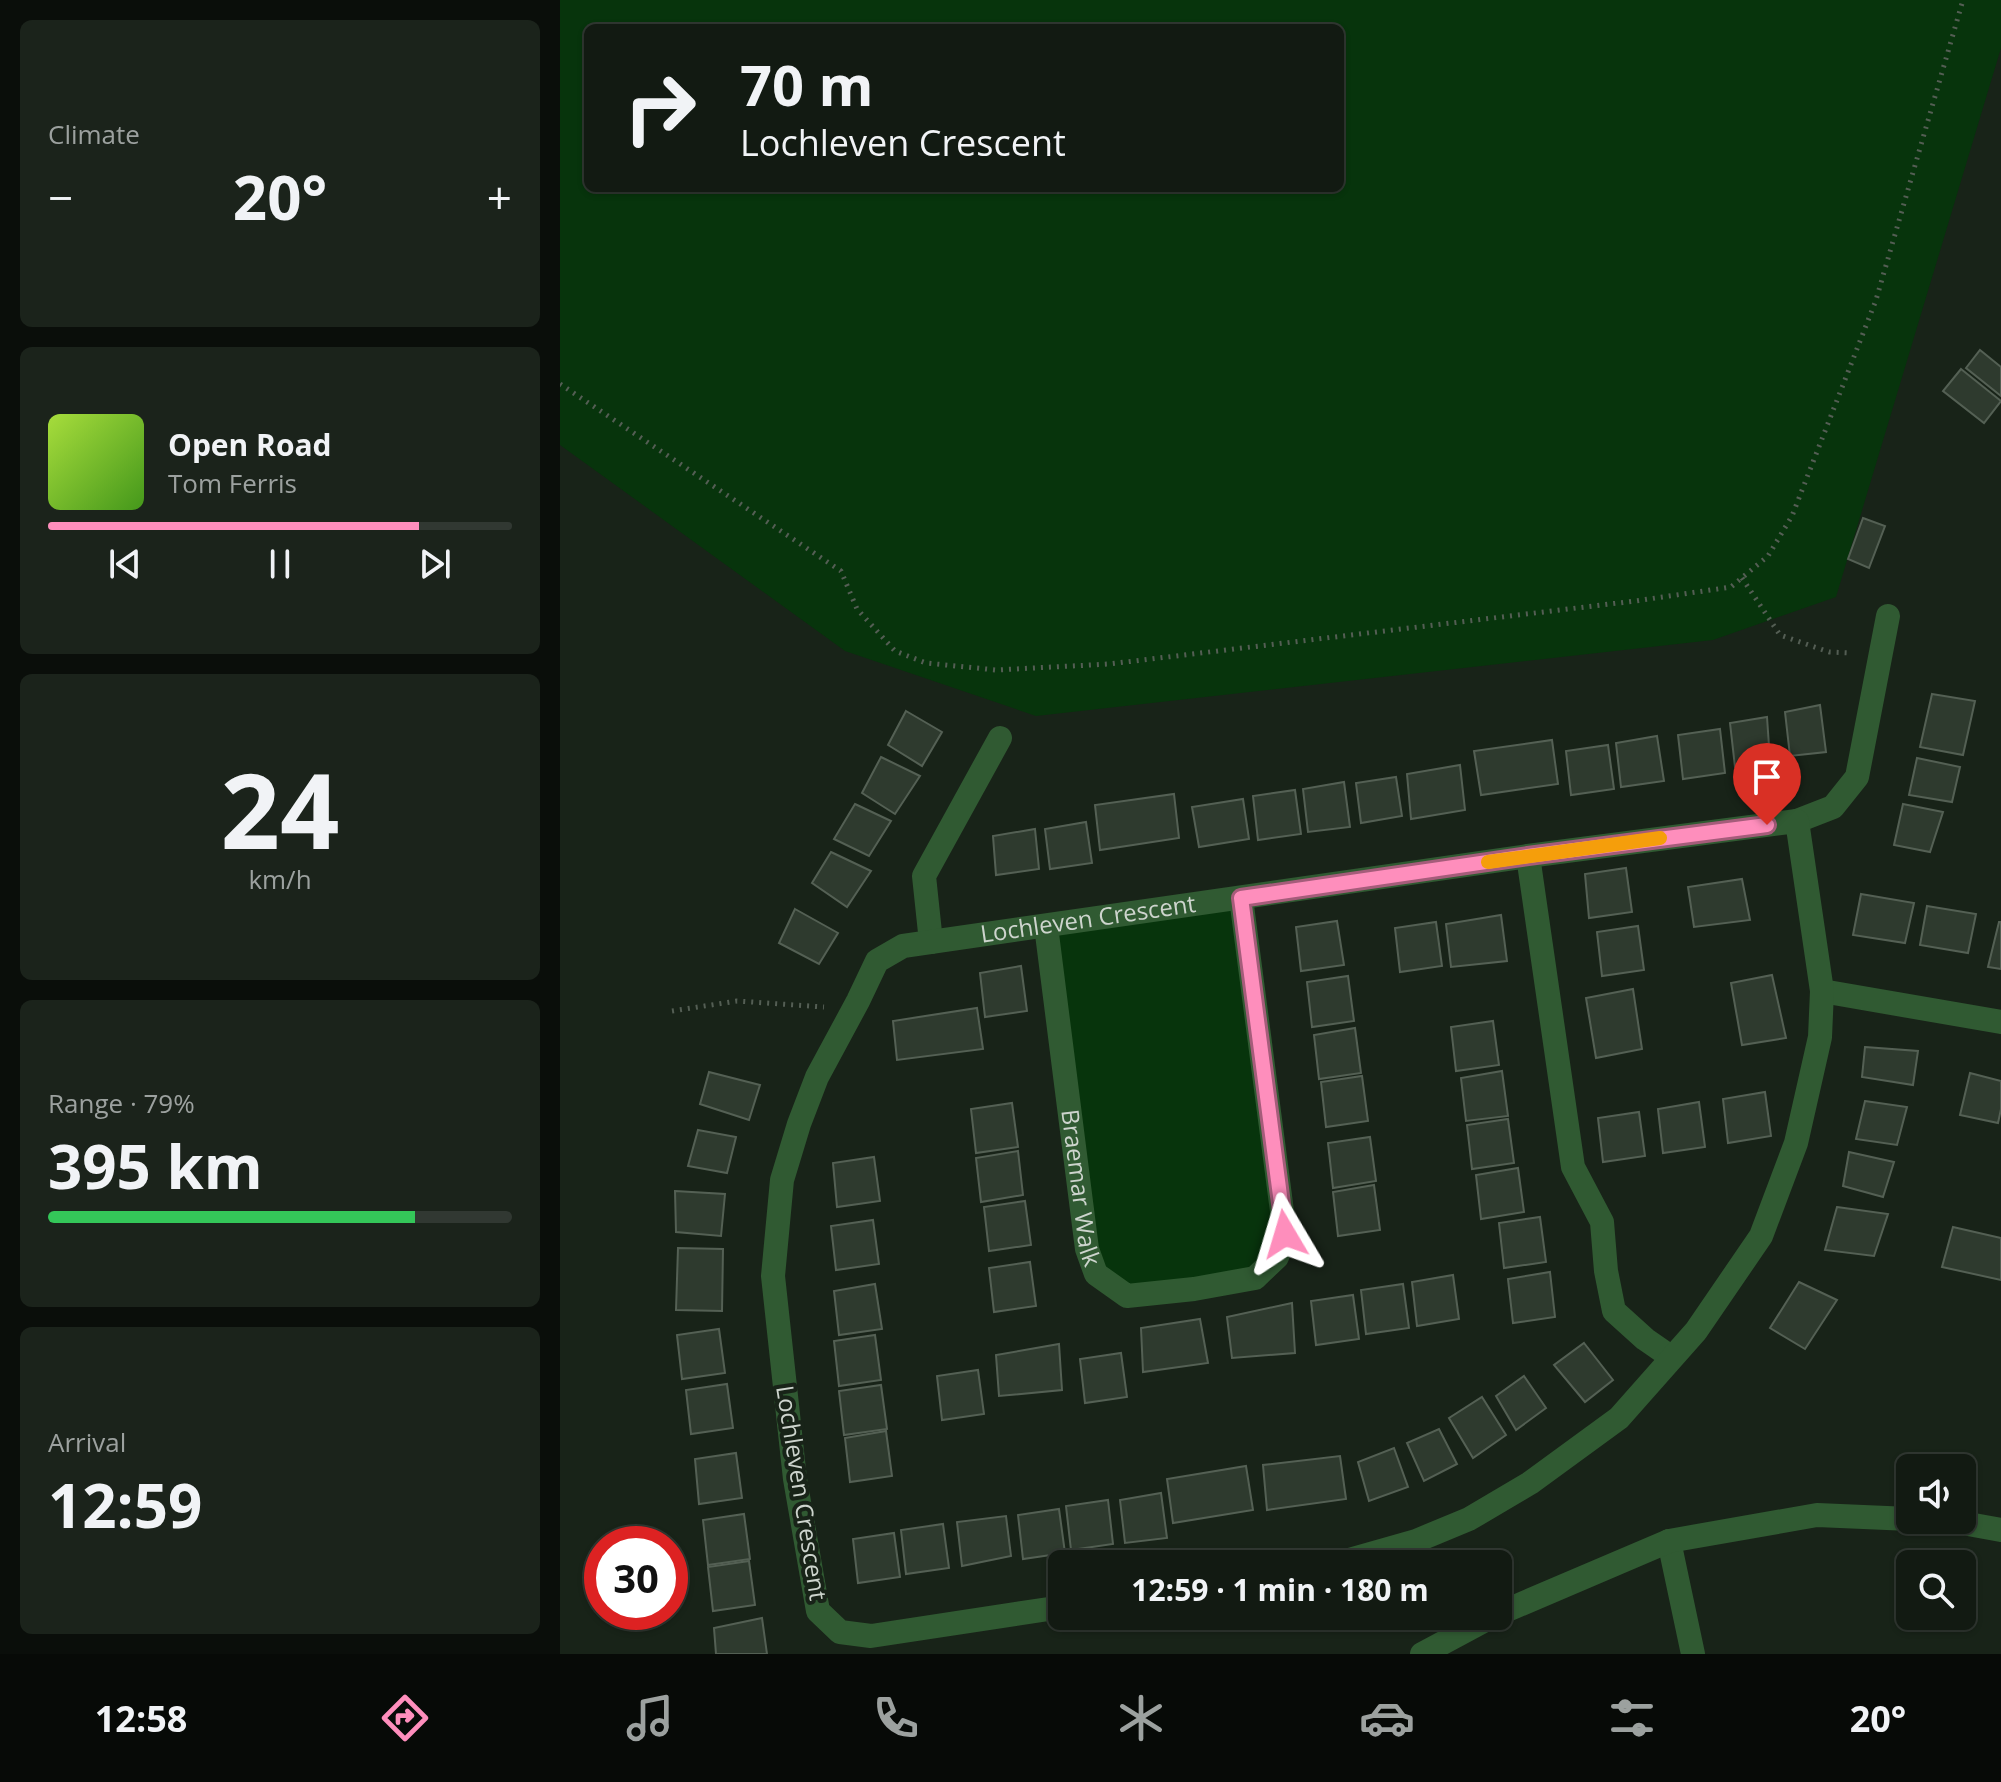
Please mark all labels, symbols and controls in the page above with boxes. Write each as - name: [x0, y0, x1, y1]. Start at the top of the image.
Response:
- text: 70 m: [740, 46, 874, 122]
- icon: right: [608, 56, 712, 160]
- text: Climate: [48, 116, 140, 152]
- text: Lochleven Crescent: [740, 118, 1066, 167]
- text: 20°: [233, 156, 327, 238]
- text: −: [48, 167, 73, 227]
- text: +: [487, 167, 512, 227]
- text: Open Road: [168, 424, 332, 465]
- text: Tom Ferris: [168, 465, 297, 501]
- icon: previous: [103, 542, 147, 586]
- icon: pause: [258, 542, 302, 586]
- icon: next: [413, 542, 457, 586]
- text: 24: [221, 738, 339, 879]
- pin: [1733, 743, 1801, 825]
- icon: arrive: [1745, 755, 1789, 799]
- text: km/h: [248, 861, 312, 897]
- street label: Lochleven Crescent: [978, 886, 1198, 950]
- text: Range · 79%: [48, 1085, 195, 1121]
- street label: Braemar Walk: [1054, 1107, 1110, 1271]
- text: 395 km: [48, 1125, 263, 1207]
- position arrow: [1243, 1192, 1327, 1276]
- street label: Lochleven Crescent: [769, 1383, 836, 1603]
- text: Arrival: [48, 1424, 126, 1460]
- map controls: [1896, 1454, 1976, 1630]
- button: sound: [1896, 1454, 1976, 1534]
- text: 12:59: [48, 1464, 202, 1546]
- speed limit sign: 30: [584, 1526, 688, 1630]
- button: search: [1896, 1550, 1976, 1630]
- text: 12:59 · 1 min · 180 m: [1131, 1569, 1429, 1610]
- icon: directions: [377, 1690, 433, 1746]
- icon: music: [622, 1690, 678, 1746]
- icon: phone: [868, 1690, 924, 1746]
- icon: climate: [1113, 1690, 1169, 1746]
- icon: car: [1359, 1690, 1415, 1746]
- icon: filters: [1604, 1690, 1660, 1746]
- text: 12:58: [95, 1694, 187, 1743]
- text: 20°: [1850, 1694, 1906, 1743]

